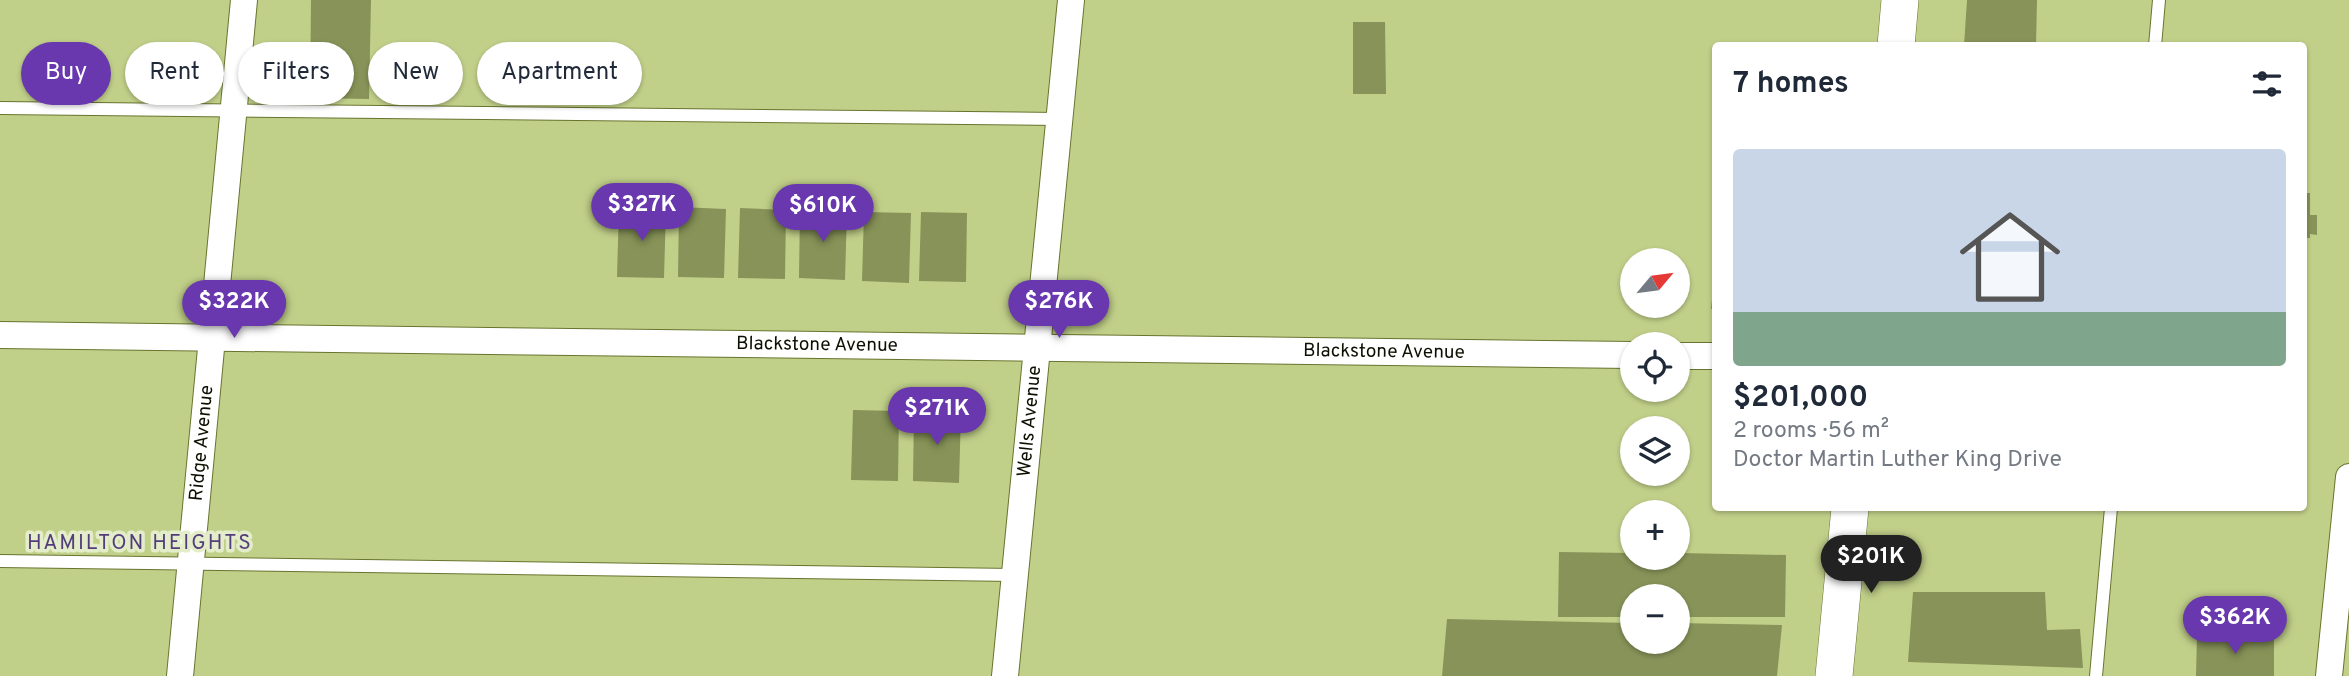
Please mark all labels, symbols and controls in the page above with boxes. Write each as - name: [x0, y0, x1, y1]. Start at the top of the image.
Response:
- chip: Buy: [21, 42, 111, 105]
- chip: Rent: [125, 42, 224, 105]
- chip: Filters: [238, 42, 354, 105]
- chip: New: [368, 42, 463, 105]
- chip: Apartment: [477, 42, 642, 105]
- icon: filters: [2248, 65, 2286, 103]
- text: 7 homes: [1733, 66, 1849, 103]
- pin: $327K: [593, 184, 691, 243]
- pin: $610K: [774, 184, 872, 244]
- text: $327K: [607, 191, 677, 220]
- text: $610K: [789, 192, 857, 221]
- icon: home: [1947, 194, 2073, 320]
- north arrow: [1620, 248, 1690, 318]
- map controls: [1620, 248, 1690, 654]
- pin: $322K: [185, 280, 283, 340]
- pin: $276K: [1010, 280, 1108, 340]
- text: $322K: [198, 288, 270, 317]
- text: $276K: [1024, 288, 1094, 317]
- street label: Blackstone Avenue: [736, 332, 898, 358]
- button: locate: [1620, 332, 1690, 402]
- street label: Blackstone Avenue: [1303, 339, 1465, 365]
- street label: Wells Avenue: [1012, 364, 1047, 478]
- text: $201,000: [1733, 380, 1868, 417]
- street label: Ridge Avenue: [185, 384, 219, 502]
- pin: $271K: [888, 388, 986, 447]
- text: $271K: [904, 395, 970, 424]
- button: layers: [1620, 416, 1690, 486]
- text: 2 rooms · 56 m²: [1733, 417, 1889, 446]
- text: Doctor Martin Luther King Drive: [1733, 446, 2062, 475]
- button: +: [1620, 500, 1690, 570]
- district label: HAMILTON HEIGHTS: [27, 530, 253, 557]
- pin: $201K: [1822, 536, 1920, 595]
- text: $201K: [1837, 543, 1905, 572]
- button: −: [1620, 584, 1690, 654]
- pin: $362K: [2186, 596, 2284, 656]
- text: $362K: [2199, 604, 2271, 633]

